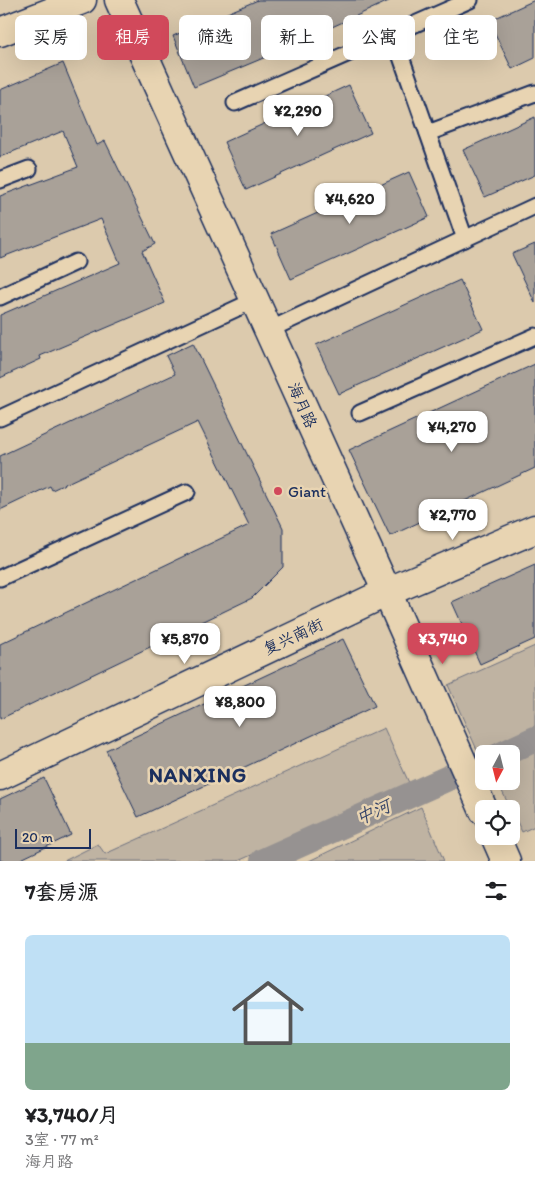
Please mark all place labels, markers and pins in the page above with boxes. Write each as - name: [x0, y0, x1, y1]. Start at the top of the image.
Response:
- pin: ¥2,290: [257, 94, 339, 137]
- pin: ¥4,620: [309, 182, 391, 225]
- pin: ¥4,270: [411, 410, 493, 453]
- place label: Giant: [288, 482, 326, 501]
- marker: Giant: [272, 485, 284, 497]
- pin: ¥2,770: [412, 498, 494, 541]
- pin: ¥5,870: [144, 622, 226, 665]
- pin: ¥3,740: [402, 622, 484, 665]
- pin: ¥8,800: [199, 686, 281, 728]

